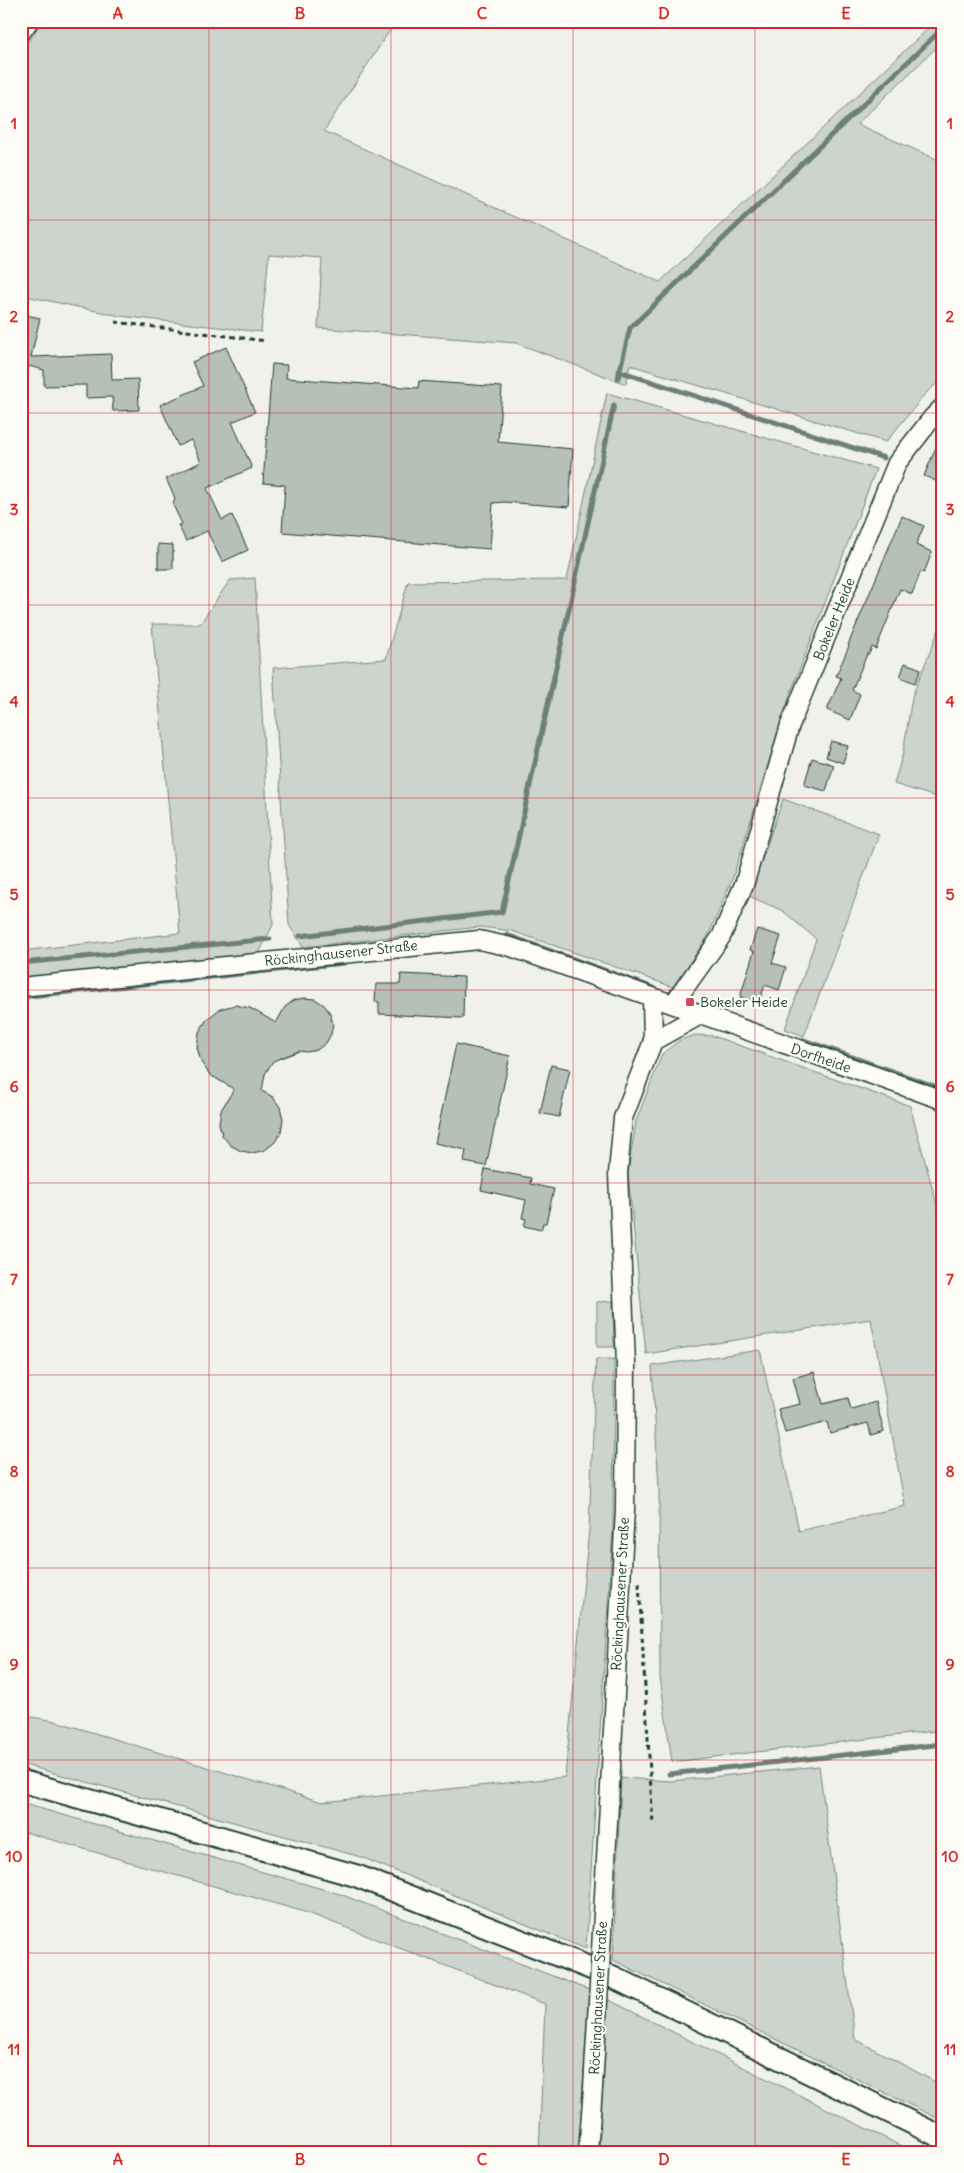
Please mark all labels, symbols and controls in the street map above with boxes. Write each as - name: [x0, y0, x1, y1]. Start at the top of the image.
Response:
- text: A: [113, 3, 123, 23]
- text: B: [295, 3, 306, 23]
- text: C: [477, 3, 488, 23]
- text: D: [658, 3, 670, 23]
- text: E: [841, 3, 851, 23]
- text: 1: [11, 113, 17, 133]
- text: 1: [947, 113, 953, 133]
- text: 2: [10, 306, 19, 326]
- text: 2: [946, 306, 955, 326]
- text: 3: [9, 499, 19, 519]
- text: 3: [945, 499, 955, 519]
- street label: Bokeler Heide: [809, 575, 859, 663]
- text: 4: [9, 691, 19, 711]
- text: 4: [945, 691, 955, 711]
- text: 5: [9, 884, 19, 904]
- text: 5: [945, 884, 955, 904]
- street label: Röckinghausener Straße: [264, 936, 418, 970]
- place label: Bokeler Heide: [700, 993, 788, 1011]
- marker: Bokeler Heide: [684, 996, 696, 1008]
- street label: Dorfheide: [788, 1039, 854, 1077]
- text: 6: [9, 1076, 19, 1096]
- text: 6: [945, 1076, 955, 1096]
- text: 7: [10, 1269, 18, 1289]
- text: 7: [946, 1269, 954, 1289]
- text: 8: [9, 1461, 19, 1481]
- text: 8: [945, 1461, 955, 1481]
- street label: Röckinghausener Straße: [607, 1517, 633, 1671]
- text: 9: [9, 1654, 19, 1674]
- text: 9: [945, 1654, 955, 1674]
- text: 10: [6, 1846, 22, 1866]
- text: 10: [942, 1846, 958, 1866]
- street label: Röckinghausener Straße: [585, 1921, 611, 2075]
- text: 11: [8, 2039, 20, 2059]
- text: 11: [944, 2039, 956, 2059]
- text: A: [113, 2149, 123, 2169]
- text: B: [295, 2149, 306, 2169]
- text: C: [477, 2149, 488, 2169]
- text: D: [658, 2149, 670, 2169]
- text: E: [841, 2149, 851, 2169]

